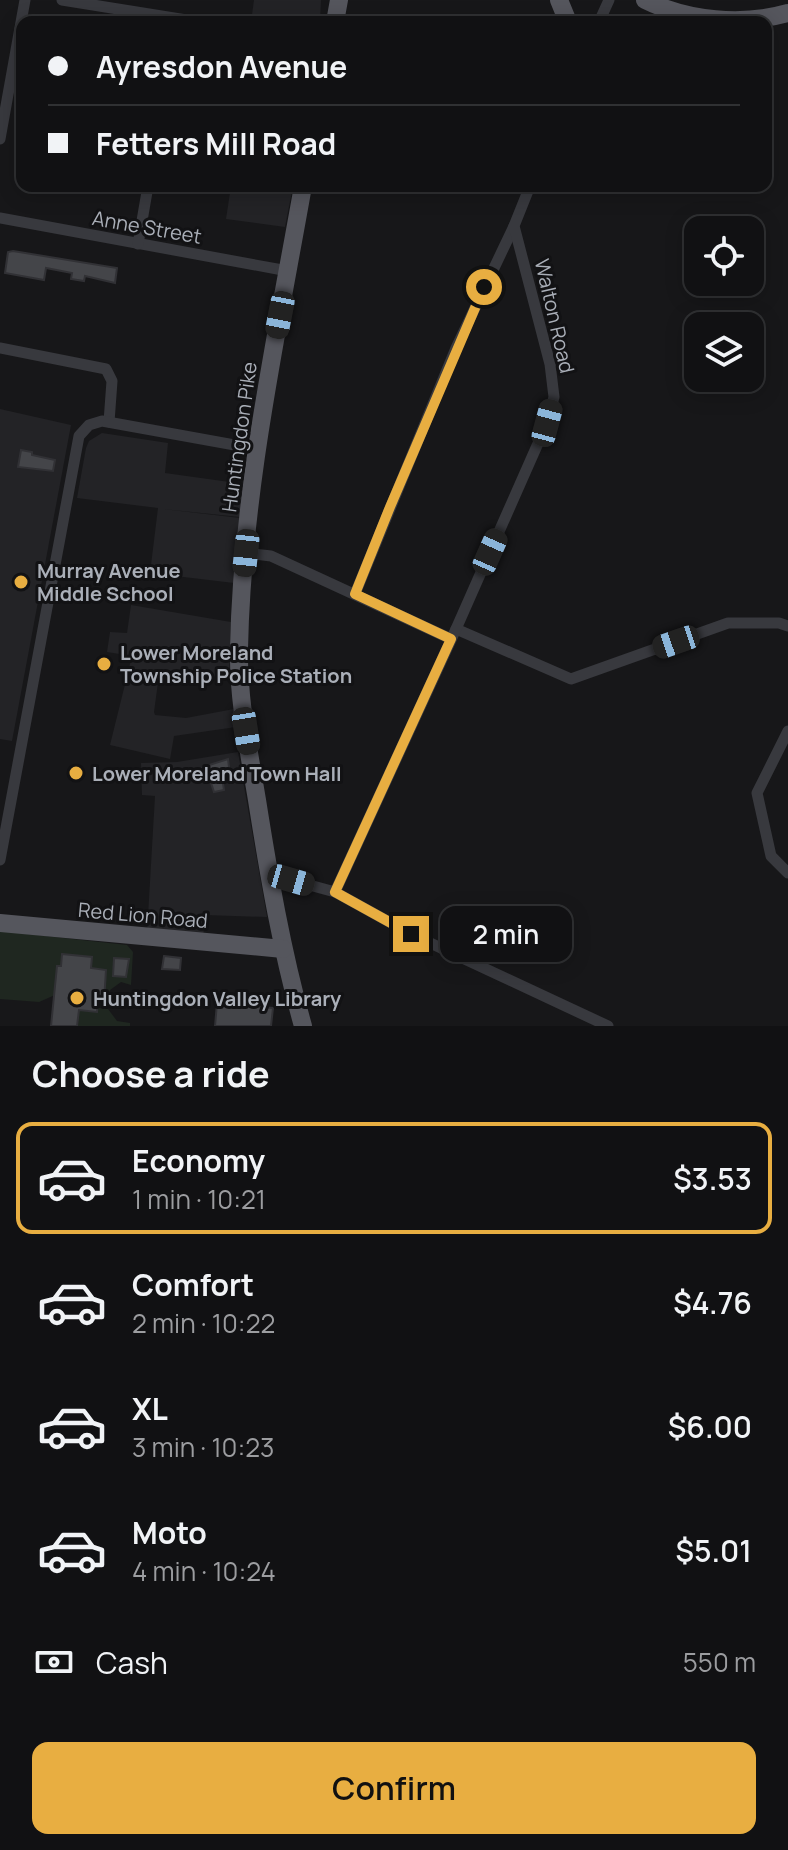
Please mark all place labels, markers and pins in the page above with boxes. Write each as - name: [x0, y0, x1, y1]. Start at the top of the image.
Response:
- place label: Murray Avenue Middle School: [37, 557, 181, 607]
- marker: Murray Avenue Middle School: [12, 573, 30, 591]
- place label: Lower Moreland Township Police Station: [120, 639, 352, 689]
- marker: Lower Moreland Township Police Station: [95, 655, 113, 673]
- place label: Lower Moreland Town Hall: [92, 760, 342, 787]
- marker: Lower Moreland Town Hall: [67, 764, 85, 782]
- place label: Huntingdon Valley Library: [93, 985, 342, 1012]
- marker: Huntingdon Valley Library: [68, 989, 86, 1007]

